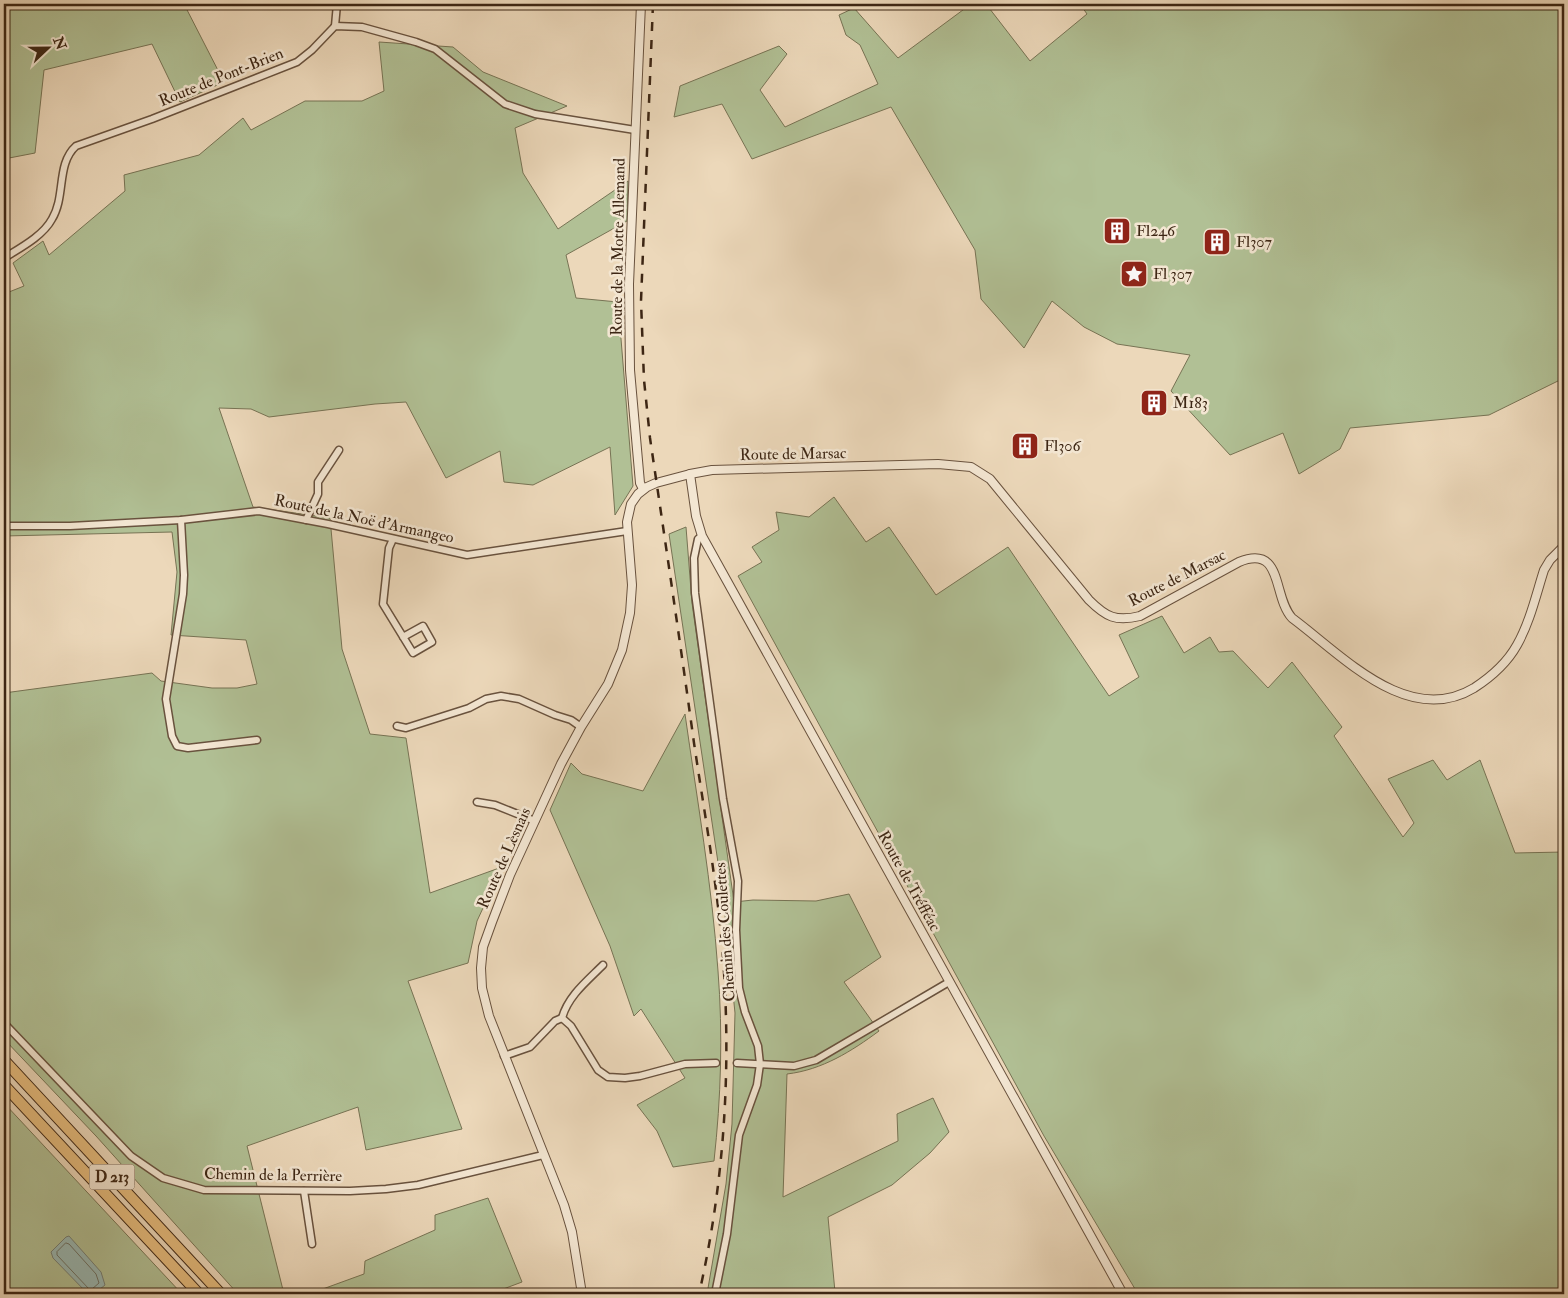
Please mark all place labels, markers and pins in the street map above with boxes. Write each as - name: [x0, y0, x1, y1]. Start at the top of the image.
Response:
- building icon: Fl246: [1102, 216, 1132, 246]
- place label: Fl246: [1136, 221, 1176, 241]
- building icon: Fl307: [1202, 227, 1232, 257]
- place label: Fl307: [1236, 232, 1272, 252]
- place icon: Fl 307: [1119, 259, 1149, 289]
- place label: Fl 307: [1153, 264, 1193, 284]
- building icon: M183: [1139, 388, 1169, 418]
- place label: M183: [1173, 393, 1208, 413]
- building icon: Fl306: [1010, 431, 1040, 461]
- place label: Fl306: [1044, 436, 1081, 456]

